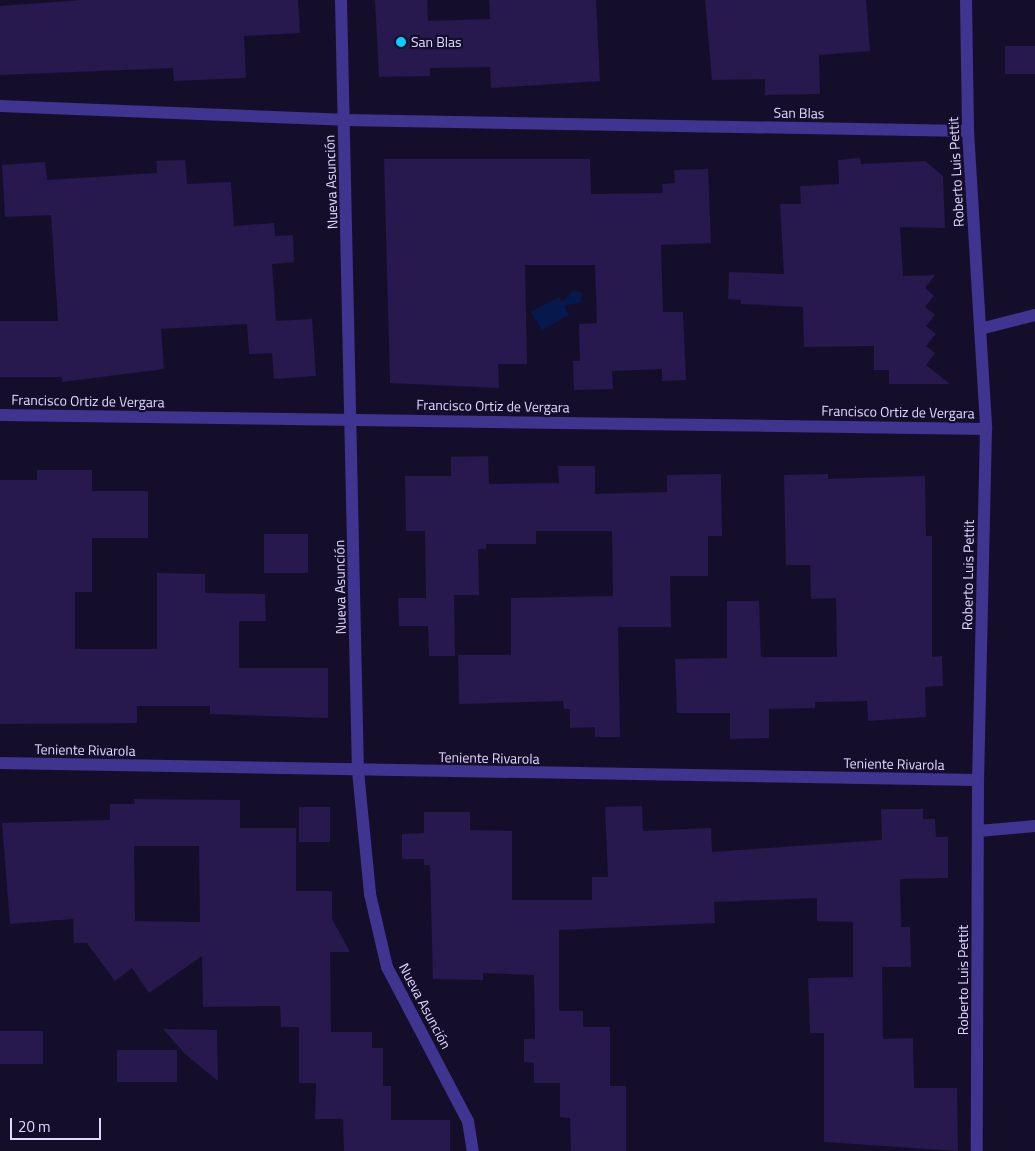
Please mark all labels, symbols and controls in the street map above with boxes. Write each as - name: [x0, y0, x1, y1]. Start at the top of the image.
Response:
- place label: San Blas: [411, 34, 462, 50]
- marker: San Blas: [395, 36, 407, 48]
- street label: San Blas: [774, 104, 824, 122]
- street label: Roberto Luis Pettit: [945, 116, 967, 228]
- street label: Nueva Asunción: [321, 135, 341, 229]
- street label: Francisco Ortiz de Vergara: [11, 391, 165, 411]
- street label: Francisco Ortiz de Vergara: [416, 396, 570, 416]
- street label: Francisco Ortiz de Vergara: [821, 402, 975, 422]
- street label: Roberto Luis Pettit: [959, 520, 977, 630]
- street label: Nueva Asunción: [331, 540, 349, 634]
- street label: Teniente Rivarola: [34, 741, 136, 759]
- street label: Teniente Rivarola: [438, 749, 540, 767]
- street label: Teniente Rivarola: [843, 755, 945, 773]
- street label: Roberto Luis Pettit: [955, 925, 971, 1035]
- street label: Nueva Asunción: [395, 960, 455, 1052]
- scale bar: [12, 1108, 104, 1140]
- text: 20 m: [18, 1115, 51, 1138]

